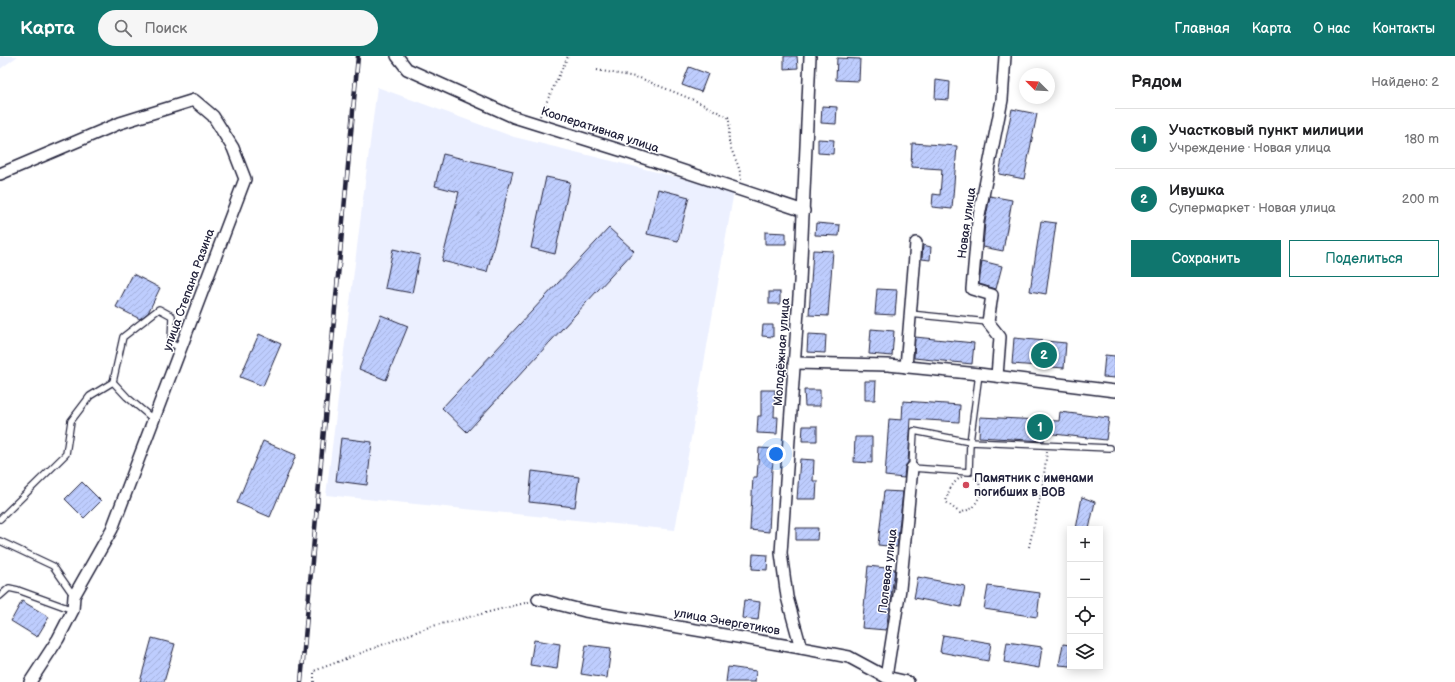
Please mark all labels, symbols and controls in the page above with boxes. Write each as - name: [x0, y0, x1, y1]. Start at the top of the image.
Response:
- search box: [98, 10, 378, 46]
- text: Карта: [20, 17, 74, 40]
- icon: search: [112, 17, 134, 39]
- text: Поиск: [144, 19, 187, 38]
- text: Главная: [1175, 20, 1230, 37]
- text: Карта: [1252, 20, 1291, 37]
- text: О нас: [1313, 20, 1350, 37]
- text: Контакты: [1372, 20, 1435, 37]
- north arrow: [1019, 68, 1055, 104]
- text: Рядом: [1131, 72, 1182, 92]
- text: Найдено: 2: [1371, 74, 1439, 90]
- street label: Кооперативная улица: [539, 104, 661, 156]
- text: Участковый пункт милиции: [1169, 121, 1364, 140]
- text: 1: [1141, 131, 1147, 147]
- text: 180 m: [1404, 131, 1439, 147]
- text: Учреждение · Новая улица: [1169, 140, 1331, 156]
- text: Ивушка: [1169, 181, 1224, 200]
- street label: Новая улица: [955, 186, 979, 260]
- text: 2: [1140, 191, 1148, 207]
- text: 200 m: [1402, 191, 1439, 207]
- text: Супермаркет · Новая улица: [1169, 200, 1336, 216]
- street label: улица Степана Разина: [160, 227, 218, 353]
- button: Сохранить: [1131, 240, 1281, 277]
- button: Поделиться: [1289, 240, 1439, 277]
- street label: Молодёжная улица: [771, 298, 793, 406]
- pin: 2: [1031, 340, 1057, 370]
- pin: 1: [1027, 412, 1053, 442]
- your location: [766, 444, 786, 464]
- place label: Памятник с именами погибших в ВОВ: [974, 471, 1094, 500]
- marker: Памятник с именами погибших в ВОВ: [961, 480, 971, 490]
- map controls: [1067, 526, 1103, 670]
- button: +: [1067, 526, 1103, 562]
- street label: Полевая улица: [875, 528, 901, 614]
- button: −: [1067, 562, 1103, 598]
- button: locate: [1067, 598, 1103, 634]
- street label: улица Энергетиков: [673, 605, 782, 639]
- button: layers: [1067, 634, 1103, 670]

